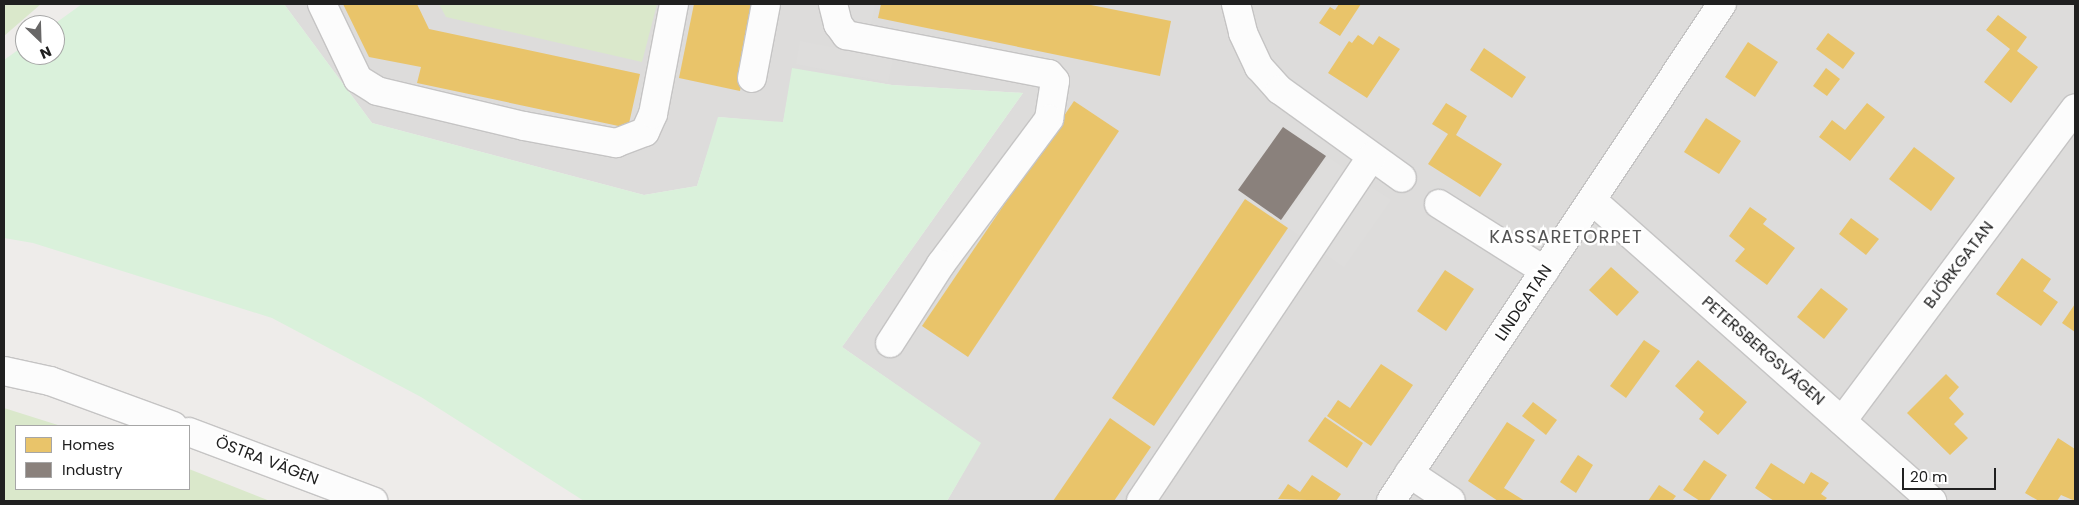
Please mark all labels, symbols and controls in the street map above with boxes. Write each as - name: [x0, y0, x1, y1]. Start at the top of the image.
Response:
- north arrow: [15, 15, 65, 65]
- text: N: [37, 42, 55, 64]
- street label: BJÖRKGATAN: [1920, 218, 1998, 312]
- district label: KASSARETORPET: [1488, 226, 1644, 248]
- street label: LINDGATAN: [1492, 261, 1556, 345]
- street label: PETERSBERGSVÄGEN: [1698, 292, 1828, 410]
- legend: [15, 425, 190, 490]
- street label: ÖSTRA VÄGEN: [213, 433, 321, 489]
- text: Homes: [62, 434, 115, 455]
- scale bar: [1904, 458, 1998, 490]
- text: Industry: [62, 459, 122, 480]
- text: 20 m: [1910, 466, 1948, 487]

